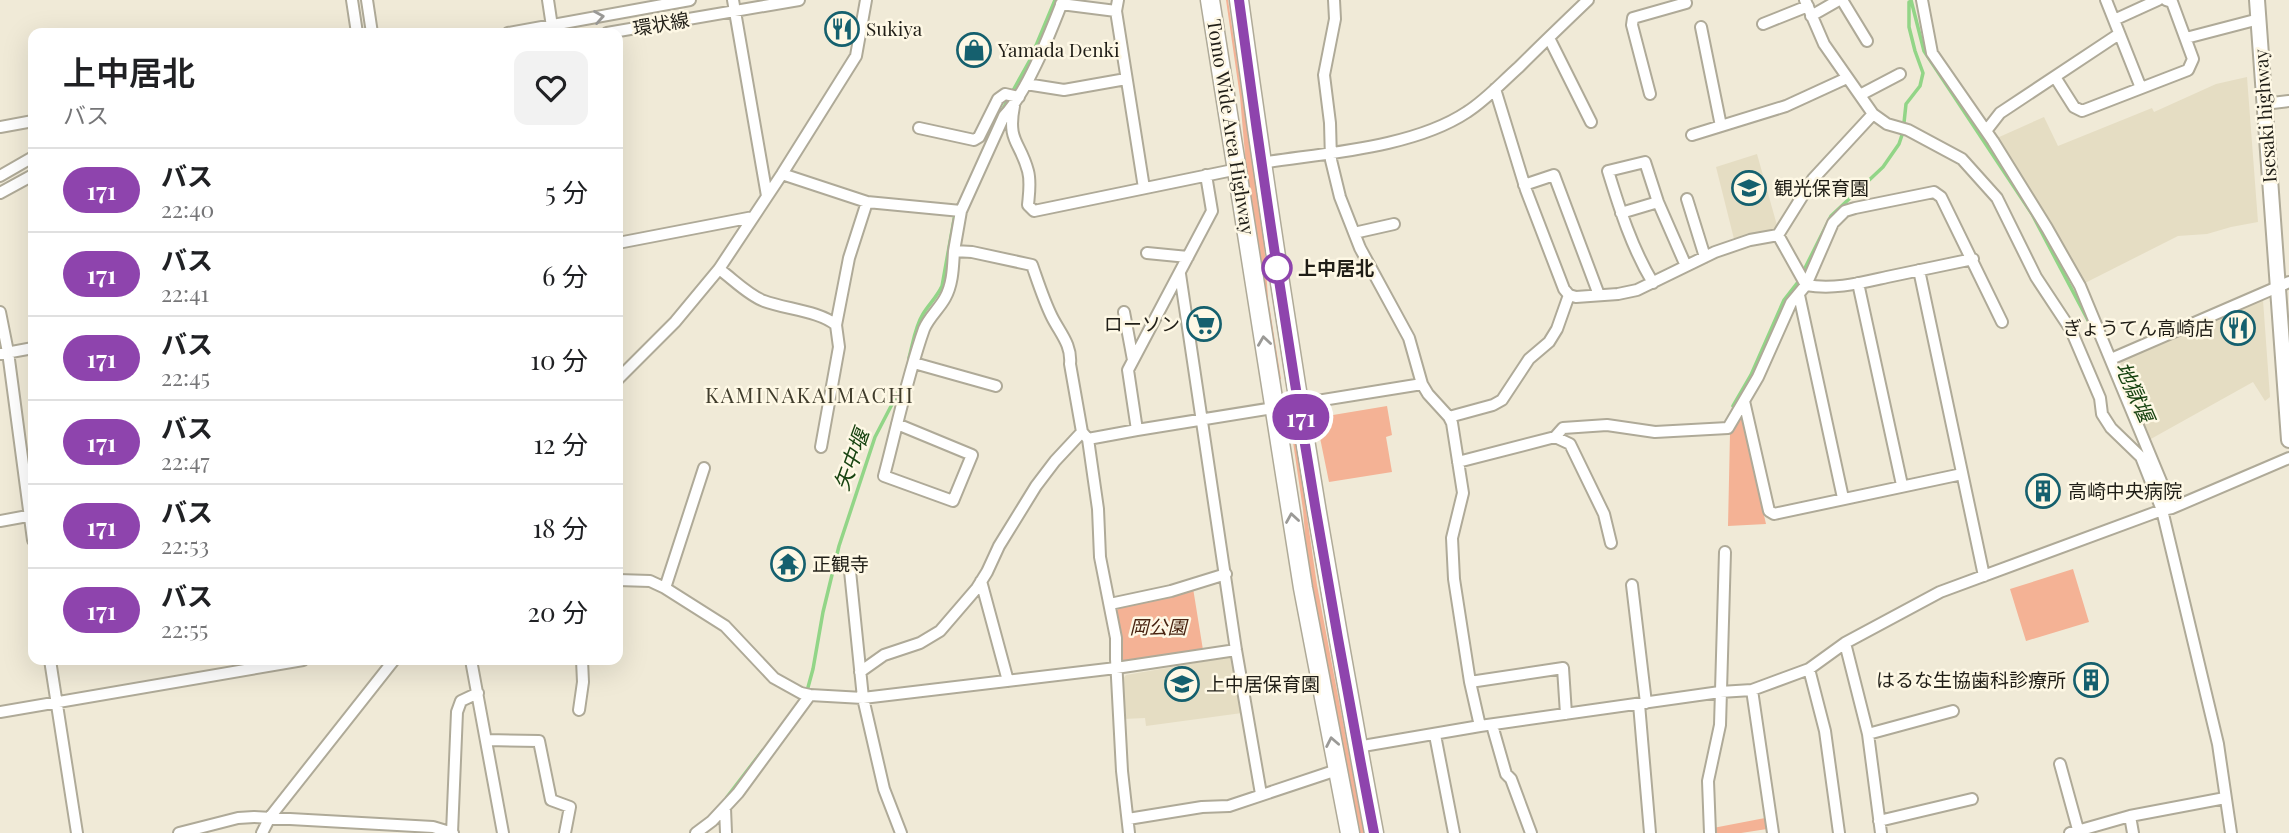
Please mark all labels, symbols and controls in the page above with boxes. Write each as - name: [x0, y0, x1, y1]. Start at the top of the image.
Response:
- street label: 環状線: [630, 5, 691, 41]
- one-way arrow: [593, 10, 605, 25]
- restaurant icon: Sukiya: [823, 10, 861, 48]
- place label: Sukiya: [866, 15, 923, 41]
- street label: Tomo Wide Area Highway: [1202, 17, 1262, 237]
- shop icon: Yamada Denki: [955, 31, 993, 69]
- place label: Yamada Denki: [997, 36, 1120, 62]
- street label: Isesaki highway: [2246, 48, 2282, 184]
- text: 上中居北: [63, 49, 195, 93]
- button: heart: [514, 51, 588, 125]
- text: バス: [63, 99, 109, 130]
- text: バス: [161, 158, 213, 193]
- school or university icon: 観光保育園: [1730, 169, 1768, 207]
- text: 171: [87, 174, 116, 206]
- text: 5 分: [545, 174, 588, 209]
- place label: 観光保育園: [1774, 174, 1869, 200]
- text: 22:40: [161, 193, 214, 224]
- text: バス: [161, 242, 213, 277]
- marker: 上中居北: [1262, 253, 1292, 283]
- place label: 上中居北: [1298, 254, 1374, 280]
- text: 171: [87, 258, 116, 290]
- text: 6 分: [542, 258, 588, 293]
- text: 22:41: [161, 277, 209, 308]
- supermarket icon: ローソン: [1185, 305, 1223, 343]
- restaurant icon: ぎょうてん高崎店: [2219, 309, 2257, 347]
- place label: ローソン: [1104, 310, 1180, 336]
- place label: ぎょうてん高崎店: [2063, 314, 2214, 340]
- text: バス: [161, 326, 213, 361]
- one-way arrow: [1257, 335, 1272, 347]
- text: 171: [87, 342, 116, 374]
- text: 10 分: [530, 342, 588, 377]
- water label: 地獄堰: [2110, 357, 2163, 429]
- text: 22:45: [161, 361, 210, 392]
- district label: KAMINAKAIMACHI: [705, 380, 915, 408]
- line badge: 171: [1261, 394, 1341, 440]
- text: 171: [1286, 401, 1316, 433]
- text: バス: [161, 410, 213, 445]
- water label: 矢中堰: [826, 421, 875, 494]
- text: 171: [87, 426, 116, 458]
- text: 12 分: [533, 426, 588, 461]
- text: 22:47: [161, 445, 210, 476]
- building icon: 高崎中央病院: [2024, 472, 2062, 510]
- place label: 高崎中央病院: [2068, 477, 2182, 503]
- text: バス: [161, 494, 213, 529]
- text: 171: [87, 510, 116, 542]
- text: 18 分: [532, 510, 588, 545]
- one-way arrow: [1285, 512, 1300, 524]
- text: 22:53: [161, 529, 209, 560]
- temple icon: 正観寺: [769, 545, 807, 583]
- place label: 正観寺: [812, 550, 869, 576]
- text: バス: [161, 578, 213, 613]
- text: 171: [87, 594, 116, 626]
- text: 20 分: [527, 594, 588, 629]
- text: 22:55: [161, 613, 208, 644]
- park label: 岡公園: [1129, 613, 1189, 639]
- building icon: はるな生協歯科診療所: [2072, 661, 2110, 699]
- school or university icon: 上中居保育園: [1163, 665, 1201, 703]
- place label: はるな生協歯科診療所: [1876, 666, 2066, 692]
- place label: 上中居保育園: [1206, 670, 1320, 696]
- one-way arrow: [1325, 736, 1340, 748]

